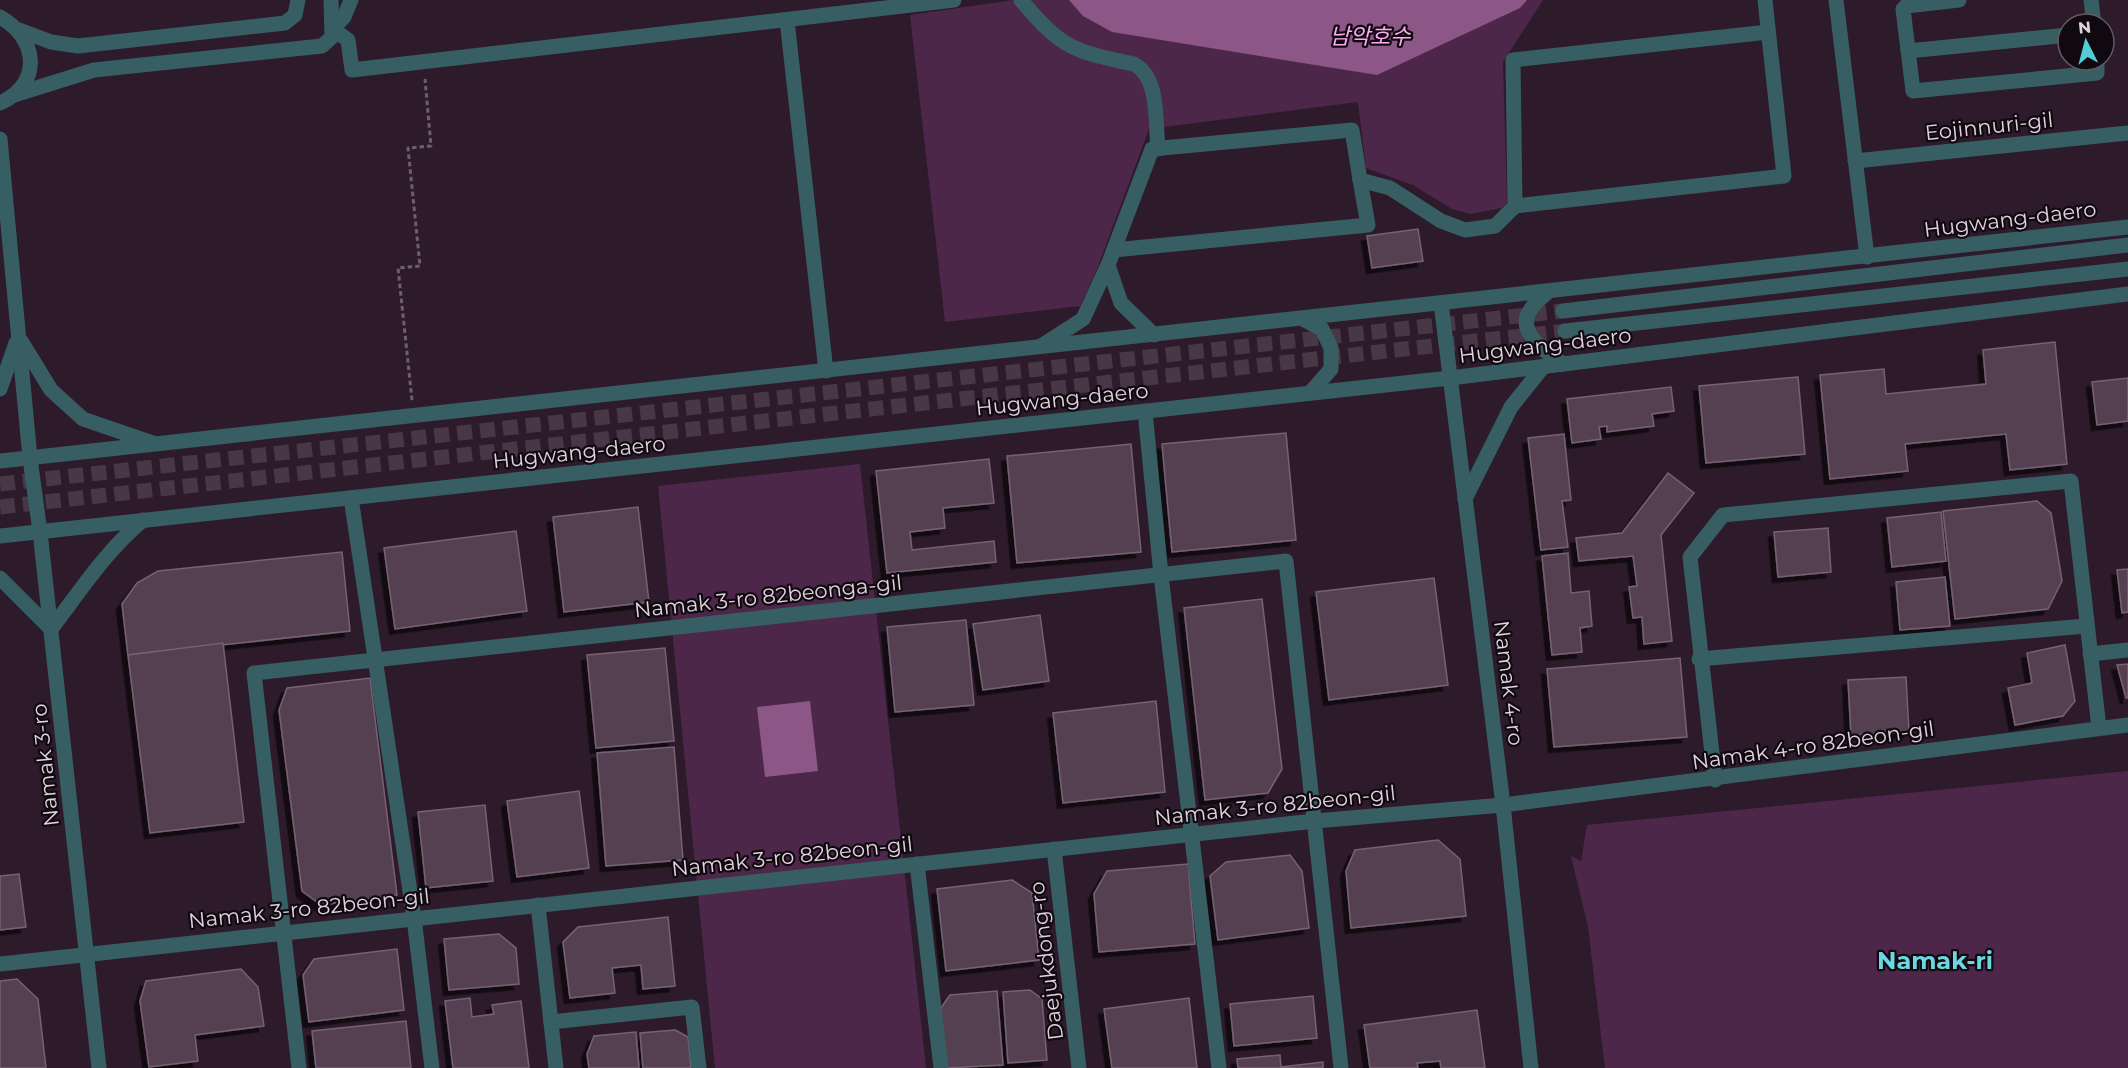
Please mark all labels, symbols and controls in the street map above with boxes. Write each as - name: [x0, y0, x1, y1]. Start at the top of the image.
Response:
- north arrow: [2056, 12, 2116, 72]
- text: N: [2077, 17, 2092, 38]
- water label: 남악호수: [1330, 23, 1411, 50]
- street label: Eojinnuri-gil: [1924, 107, 2054, 145]
- street label: Hugwang-daero: [1922, 196, 2098, 242]
- street label: Hugwang-daero: [1457, 322, 1633, 368]
- street label: Hugwang-daero: [974, 378, 1150, 420]
- street label: Hugwang-daero: [491, 431, 667, 473]
- street label: Namak 3-ro 82beonga-gil: [633, 569, 903, 623]
- street label: Namak 4-ro: [1489, 619, 1529, 747]
- street label: Namak 3-ro: [26, 702, 64, 828]
- street label: Namak 4-ro 82beon-gil: [1690, 716, 1936, 774]
- street label: Namak 3-ro 82beon-gil: [1153, 780, 1397, 830]
- street label: Namak 3-ro 82beon-gil: [670, 831, 914, 881]
- street label: Daejukdong-ro: [1024, 880, 1068, 1042]
- street label: Namak 3-ro 82beon-gil: [187, 883, 431, 933]
- district label: Namak-ri: [1877, 946, 1993, 975]

